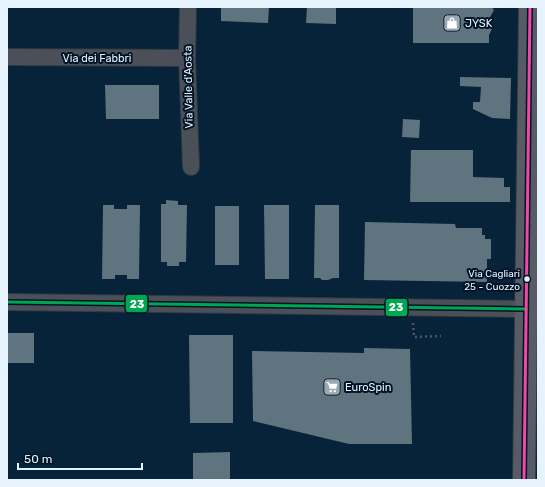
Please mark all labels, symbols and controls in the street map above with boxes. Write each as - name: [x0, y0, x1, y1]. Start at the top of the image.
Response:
- shop icon: JYSK: [442, 13, 462, 33]
- place label: JYSK: [465, 17, 493, 30]
- street label: Via Valle d'Aosta: [181, 45, 196, 129]
- street label: Via dei Fabbri: [63, 52, 131, 65]
- place label: Via Cagliari 25 - Cuozzo: [464, 268, 520, 293]
- marker: Via Cagliari 25 - Cuozzo: [522, 274, 532, 284]
- line badge: 23: [125, 294, 148, 313]
- text: 23: [130, 298, 144, 311]
- line badge: 23: [385, 298, 408, 317]
- text: 23: [389, 301, 403, 314]
- supermarket icon: EuroSpin: [322, 377, 342, 397]
- place label: EuroSpin: [345, 381, 391, 394]
- scale bar: [18, 445, 142, 471]
- text: 50 m: [24, 452, 52, 466]

